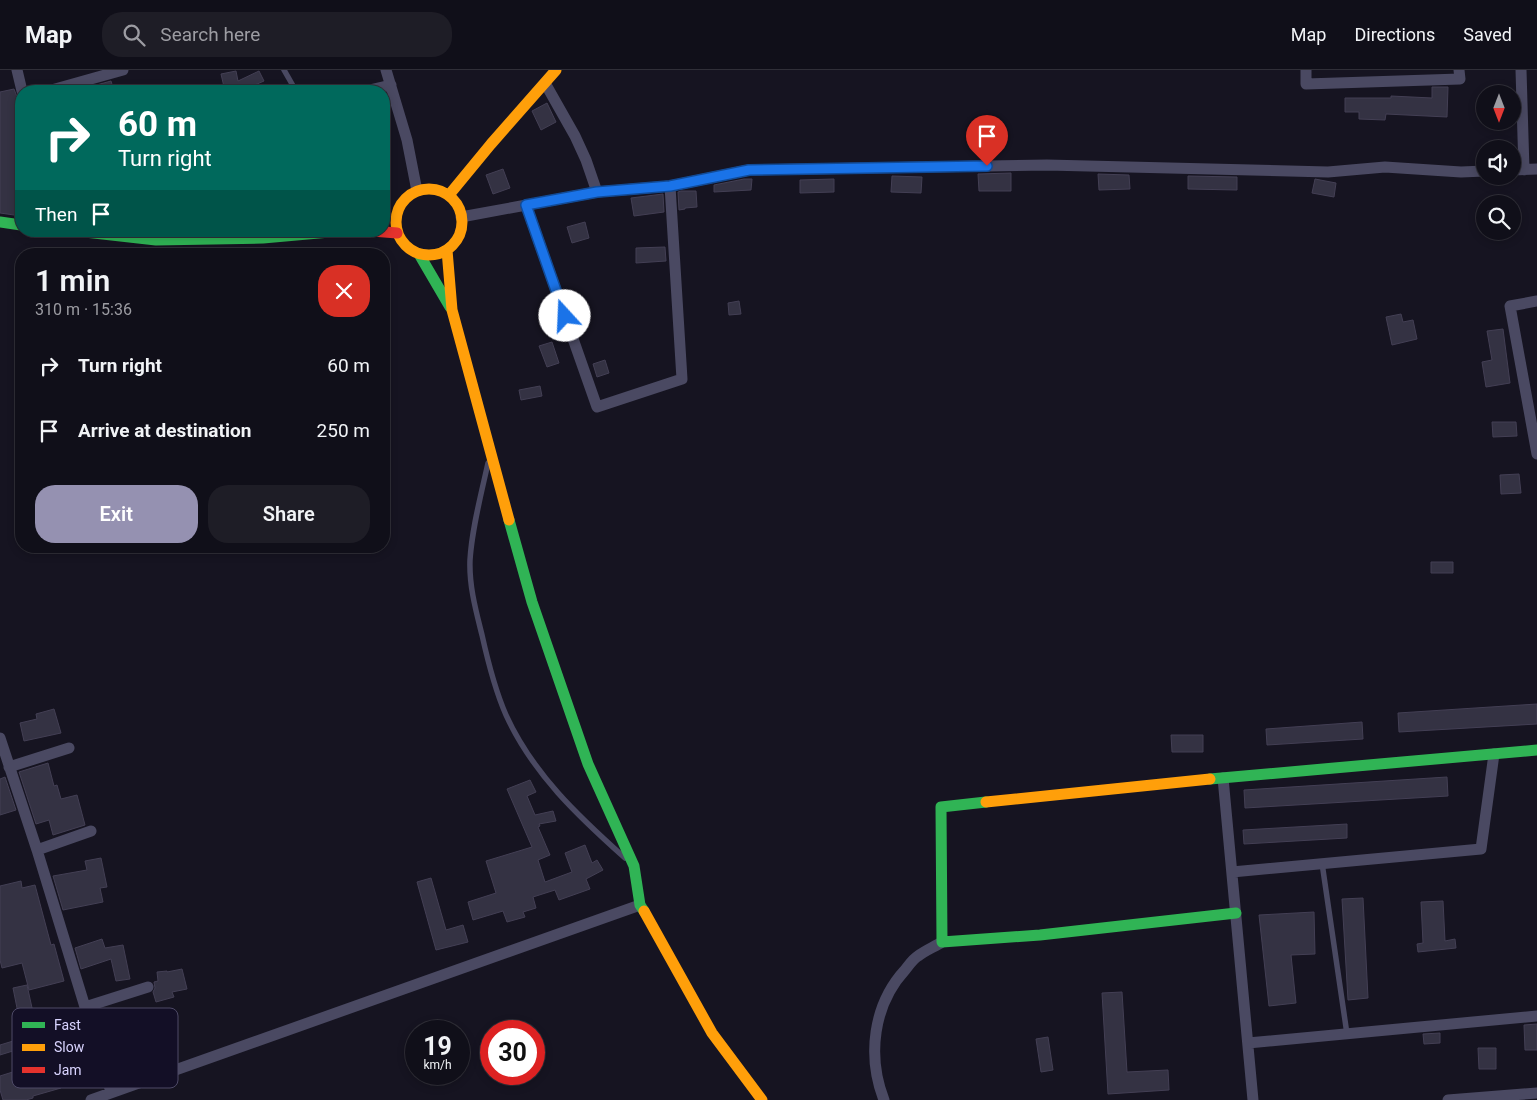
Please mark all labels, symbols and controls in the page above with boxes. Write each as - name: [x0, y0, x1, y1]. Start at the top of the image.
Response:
- search box: [102, 12, 452, 57]
- text: Map: [25, 21, 72, 49]
- icon: search: [120, 21, 148, 49]
- text: Search here: [160, 23, 260, 46]
- text: Map: [1291, 24, 1326, 45]
- text: Directions: [1354, 24, 1435, 45]
- text: Saved: [1463, 24, 1512, 45]
- north arrow: [1476, 85, 1521, 130]
- map controls: [1476, 85, 1521, 240]
- text: 60 m: [118, 104, 197, 145]
- icon: right: [35, 105, 100, 170]
- pin: [966, 115, 1008, 166]
- icon: arrive: [973, 122, 1001, 150]
- button: sound: [1476, 140, 1521, 185]
- text: Turn right: [118, 146, 212, 171]
- button: search: [1476, 195, 1521, 240]
- icon: arrive: [87, 200, 115, 228]
- text: Then: [35, 203, 77, 226]
- text: 1 min: [35, 263, 110, 298]
- button: close: [318, 265, 370, 317]
- position arrow: [538, 289, 590, 341]
- text: 310 m · 15:36: [35, 300, 132, 319]
- icon: right: [35, 352, 63, 380]
- text: Turn right: [78, 354, 162, 377]
- text: 60 m: [327, 354, 370, 377]
- icon: arrive: [35, 417, 63, 445]
- text: Arrive at destination: [78, 419, 251, 442]
- text: 250 m: [317, 419, 370, 442]
- button: Exit: [35, 485, 198, 543]
- button: Share: [208, 485, 370, 543]
- legend: [12, 1008, 178, 1088]
- text: Fast: [54, 1017, 81, 1033]
- speed limit sign: 30: [480, 1020, 545, 1085]
- text: 19: [423, 1032, 452, 1061]
- text: Slow: [54, 1039, 85, 1055]
- text: km/h: [423, 1058, 452, 1072]
- text: Jam: [54, 1062, 82, 1078]

